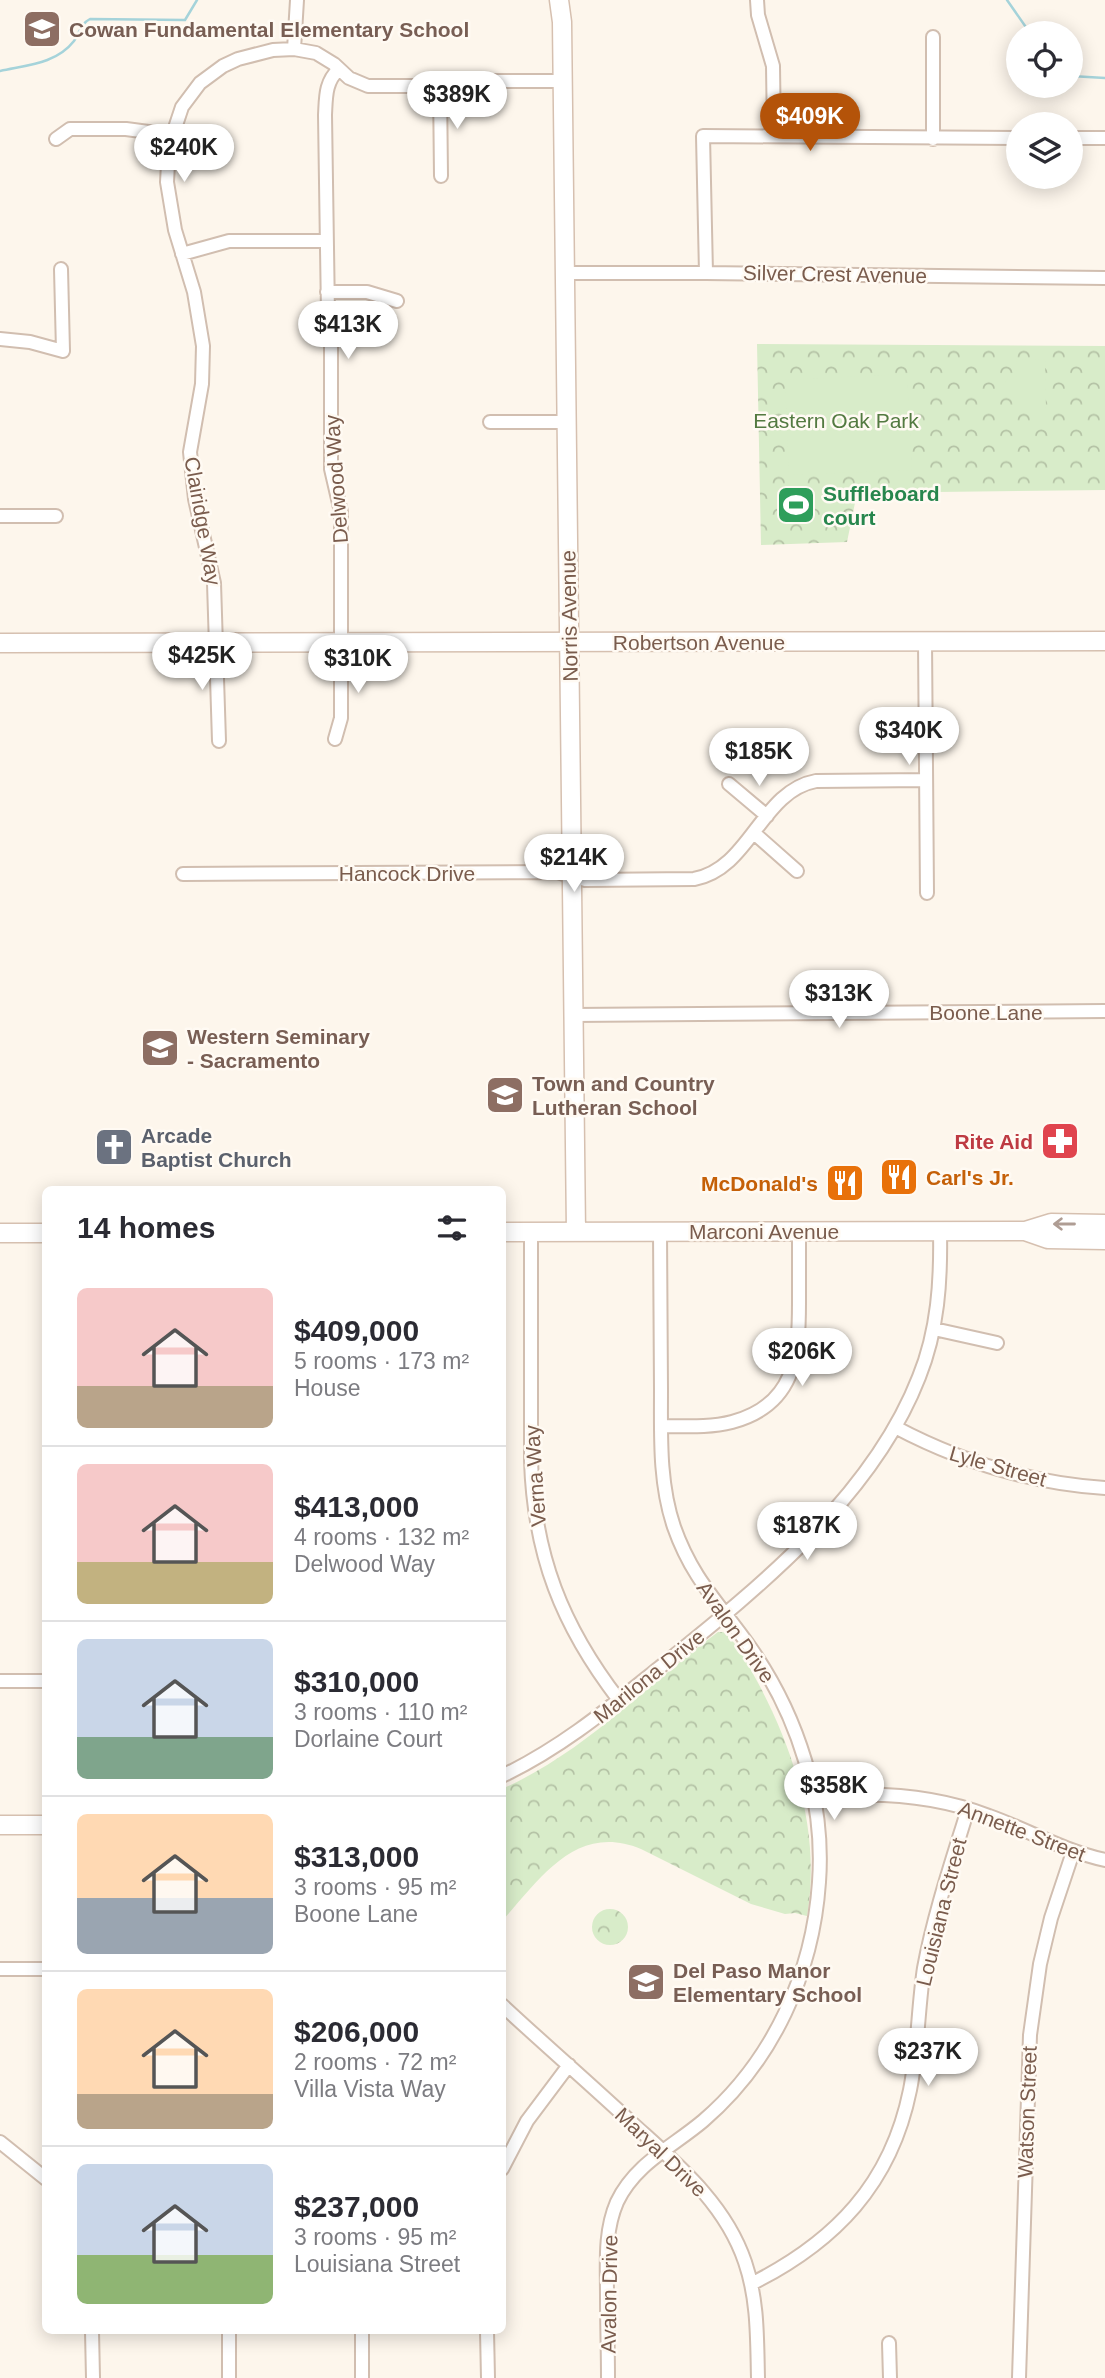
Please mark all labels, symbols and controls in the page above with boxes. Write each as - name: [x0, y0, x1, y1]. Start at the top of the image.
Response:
- school or university icon: Cowan Fundamental Elementary School: [21, 8, 63, 50]
- place label: Cowan Fundamental Elementary School: [69, 18, 469, 41]
- map controls: [1006, 21, 1083, 189]
- button: locate: [1006, 21, 1083, 98]
- pin: $389K: [408, 72, 506, 131]
- text: $389K: [423, 81, 491, 107]
- pin: $409K: [761, 94, 859, 153]
- text: $409K: [776, 103, 844, 129]
- button: layers: [1006, 112, 1083, 189]
- pin: $240K: [135, 124, 233, 184]
- text: $240K: [150, 134, 218, 160]
- street label: Silver Crest Avenue: [743, 261, 927, 287]
- pin: $413K: [299, 302, 397, 361]
- text: $413K: [314, 311, 382, 337]
- park label: Eastern Oak Park: [753, 409, 919, 432]
- street label: Delwood Way: [320, 413, 352, 544]
- street label: Clairidge Way: [180, 455, 226, 587]
- place label: Suffleboard court: [823, 482, 940, 529]
- sports icon: Suffleboard court: [775, 484, 817, 526]
- street label: Norris Avenue: [556, 550, 582, 682]
- street label: Robertson Avenue: [613, 631, 785, 654]
- pin: $425K: [153, 632, 251, 692]
- pin: $310K: [309, 636, 407, 695]
- text: $425K: [168, 642, 236, 668]
- text: $310K: [324, 645, 392, 671]
- pin: $340K: [860, 708, 958, 767]
- text: $340K: [875, 717, 943, 743]
- pin: $185K: [710, 728, 808, 788]
- text: $185K: [725, 738, 793, 764]
- pin: $214K: [525, 834, 623, 894]
- text: $214K: [540, 844, 608, 870]
- street label: Hancock Drive: [339, 862, 475, 885]
- pin: $313K: [790, 970, 888, 1030]
- text: $313K: [805, 980, 873, 1006]
- street label: Boone Lane: [929, 1001, 1043, 1024]
- place label: Western Seminary - Sacramento: [187, 1025, 370, 1072]
- school or university icon: Western Seminary - Sacramento: [139, 1027, 181, 1069]
- place label: Town and Country Lutheran School: [532, 1072, 715, 1119]
- school or university icon: Town and Country Lutheran School: [484, 1074, 526, 1116]
- pharmacy icon: Rite Aid: [1039, 1120, 1081, 1162]
- place label: Arcade Baptist Church: [141, 1124, 292, 1171]
- church icon: Arcade Baptist Church: [93, 1126, 135, 1168]
- place label: Rite Aid: [954, 1130, 1033, 1153]
- restaurant icon: Carl's Jr.: [878, 1156, 920, 1198]
- restaurant icon: McDonald's: [824, 1162, 866, 1204]
- place label: Carl's Jr.: [926, 1166, 1014, 1189]
- place label: McDonald's: [701, 1172, 818, 1195]
- icon: filters: [433, 1209, 471, 1247]
- text: 14 homes: [77, 1211, 215, 1244]
- one-way arrow: [1053, 1217, 1076, 1230]
- street label: Marconi Avenue: [689, 1220, 839, 1243]
- text: $409,000: [294, 1314, 419, 1347]
- icon: home: [133, 1316, 217, 1400]
- pin: $206K: [753, 1328, 851, 1388]
- text: $206K: [768, 1338, 836, 1364]
- text: 5 rooms · 173 m²: [294, 1348, 469, 1374]
- text: House: [294, 1375, 360, 1401]
- street label: Verna Way: [520, 1424, 550, 1528]
- street label: Lyle Street: [947, 1441, 1049, 1491]
- text: $413,000: [294, 1490, 419, 1523]
- icon: home: [133, 1492, 217, 1576]
- pin: $187K: [758, 1502, 856, 1562]
- text: $187K: [773, 1512, 841, 1538]
- text: 4 rooms · 132 m²: [294, 1524, 469, 1550]
- text: Delwood Way: [294, 1551, 435, 1577]
- street label: Avalon Drive: [693, 1577, 779, 1687]
- street label: Marilona Drive: [589, 1624, 709, 1728]
- text: $310,000: [294, 1665, 419, 1698]
- icon: home: [133, 1667, 217, 1751]
- text: 3 rooms · 110 m²: [294, 1699, 467, 1725]
- text: Dorlaine Court: [294, 1726, 442, 1752]
- pin: $358K: [785, 1762, 883, 1822]
- text: $358K: [800, 1772, 868, 1798]
- street label: Annette Street: [955, 1796, 1089, 1866]
- street label: Louisiana Street: [911, 1835, 971, 1988]
- text: $313,000: [294, 1840, 419, 1873]
- icon: home: [133, 1842, 217, 1926]
- text: 3 rooms · 95 m²: [294, 1874, 456, 1900]
- text: Boone Lane: [294, 1901, 418, 1927]
- place label: Del Paso Manor Elementary School: [673, 1959, 862, 2006]
- school or university icon: Del Paso Manor Elementary School: [625, 1961, 667, 2003]
- text: $206,000: [294, 2015, 419, 2048]
- icon: home: [133, 2017, 217, 2101]
- pin: $237K: [879, 2028, 977, 2088]
- text: $237K: [894, 2038, 962, 2064]
- street label: Watson Street: [1013, 2045, 1041, 2179]
- text: 2 rooms · 72 m²: [294, 2049, 456, 2075]
- text: Villa Vista Way: [294, 2076, 446, 2102]
- street label: Maryal Drive: [611, 2103, 711, 2201]
- text: $237,000: [294, 2190, 419, 2223]
- icon: home: [133, 2192, 217, 2276]
- text: 3 rooms · 95 m²: [294, 2224, 456, 2250]
- street label: Avalon Drive: [596, 2234, 622, 2354]
- text: Louisiana Street: [294, 2251, 460, 2277]

